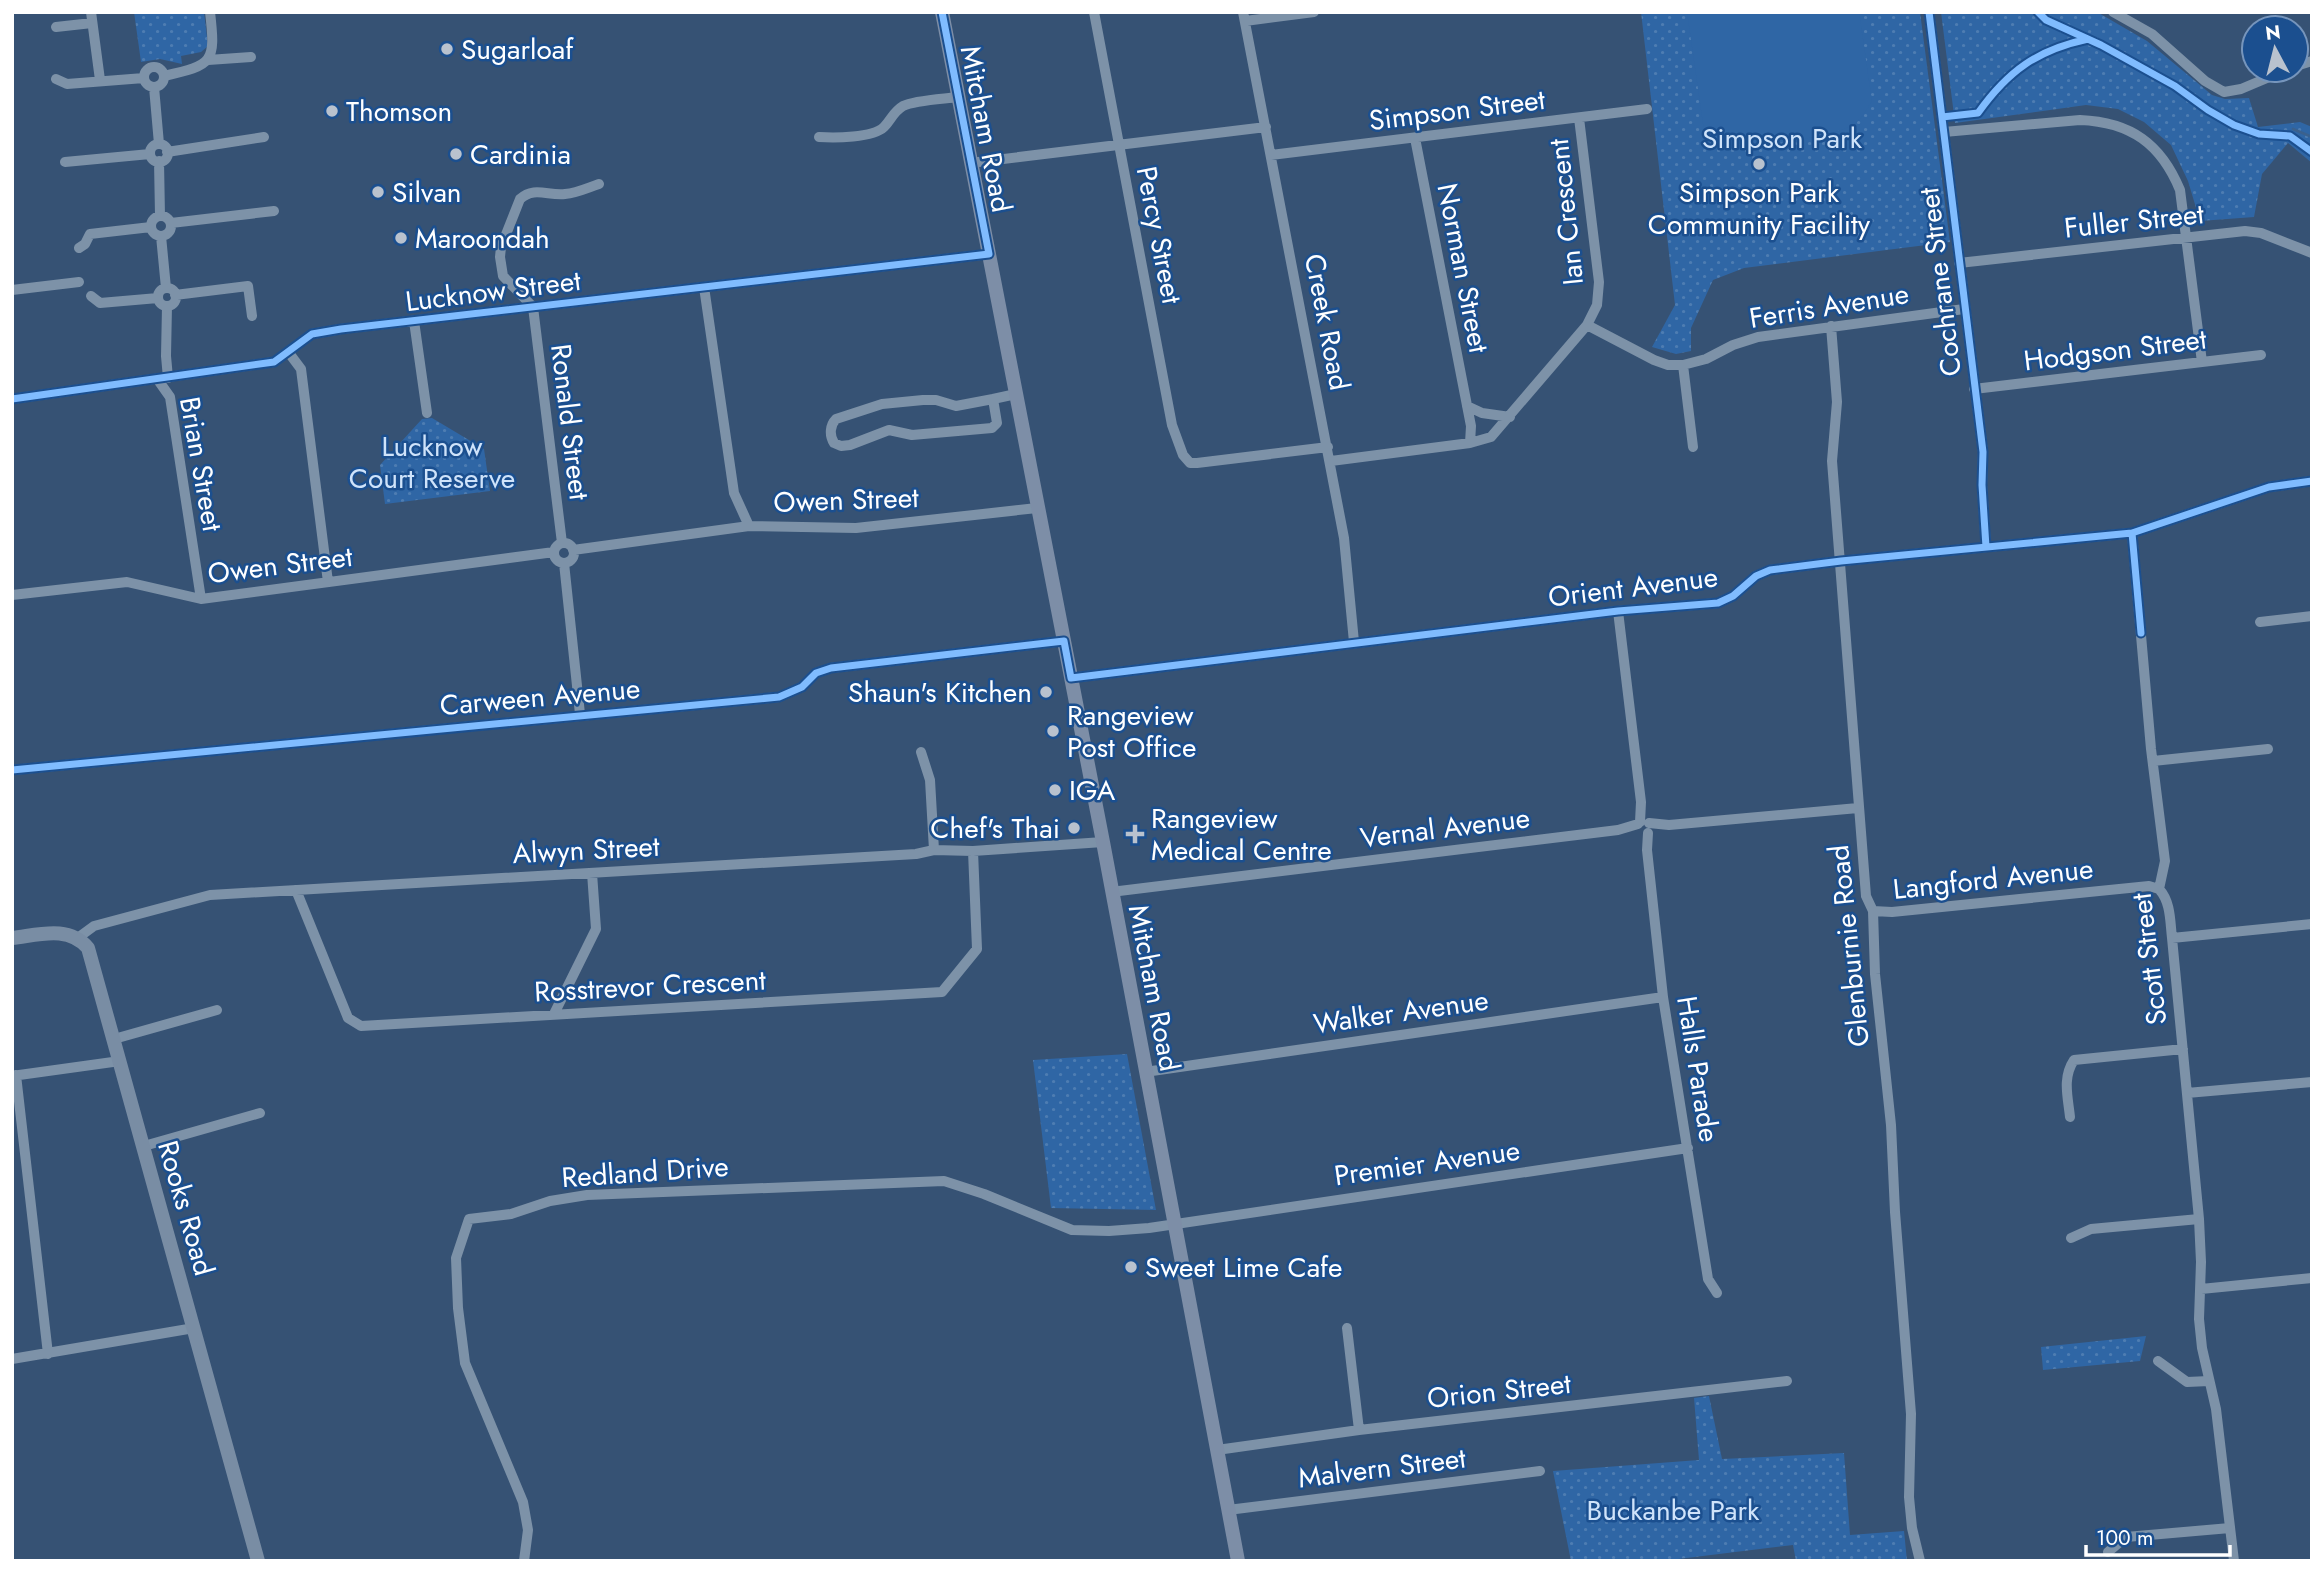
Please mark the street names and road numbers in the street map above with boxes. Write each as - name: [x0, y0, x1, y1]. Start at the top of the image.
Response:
- street label: Mitcham Road: [950, 42, 1022, 216]
- street label: Simpson Street: [1367, 79, 1548, 141]
- street label: Ian Crescent: [1538, 137, 1594, 287]
- street label: Percy Street: [1126, 163, 1192, 307]
- street label: Norman Street: [1426, 180, 1500, 357]
- street label: Cochrane Street: [1908, 185, 1972, 379]
- street label: Fuller Street: [2062, 193, 2206, 249]
- street label: Creek Road: [1294, 250, 1360, 394]
- street label: Lucknow Street: [403, 260, 583, 322]
- street label: Ferris Avenue: [1746, 273, 1912, 339]
- street label: Hodgson Street: [2021, 318, 2209, 382]
- street label: Ronald Street: [540, 342, 600, 503]
- street label: Brian Street: [169, 394, 233, 535]
- street label: Owen Street: [773, 477, 920, 523]
- street label: Owen Street: [205, 536, 355, 594]
- street label: Orient Avenue: [1546, 556, 1720, 618]
- street label: Carween Avenue: [438, 668, 642, 726]
- street label: Vernal Avenue: [1358, 797, 1532, 859]
- street label: Alwyn Street: [512, 826, 661, 874]
- street label: Glenburnie Road: [1818, 843, 1880, 1049]
- street label: Langford Avenue: [1891, 848, 2095, 910]
- street label: Scott Street: [2121, 890, 2177, 1027]
- street label: Mitcham Road: [1118, 901, 1190, 1075]
- street label: Rosstrevor Crescent: [533, 959, 767, 1013]
- street label: Walker Avenue: [1311, 979, 1491, 1045]
- street label: Halls Parade: [1666, 993, 1730, 1145]
- street label: Premier Avenue: [1331, 1130, 1523, 1196]
- street label: Rooks Road: [147, 1136, 225, 1280]
- street label: Redland Drive: [560, 1146, 730, 1198]
- street label: Orion Street: [1425, 1363, 1573, 1419]
- street label: Malvern Street: [1296, 1437, 1468, 1499]

